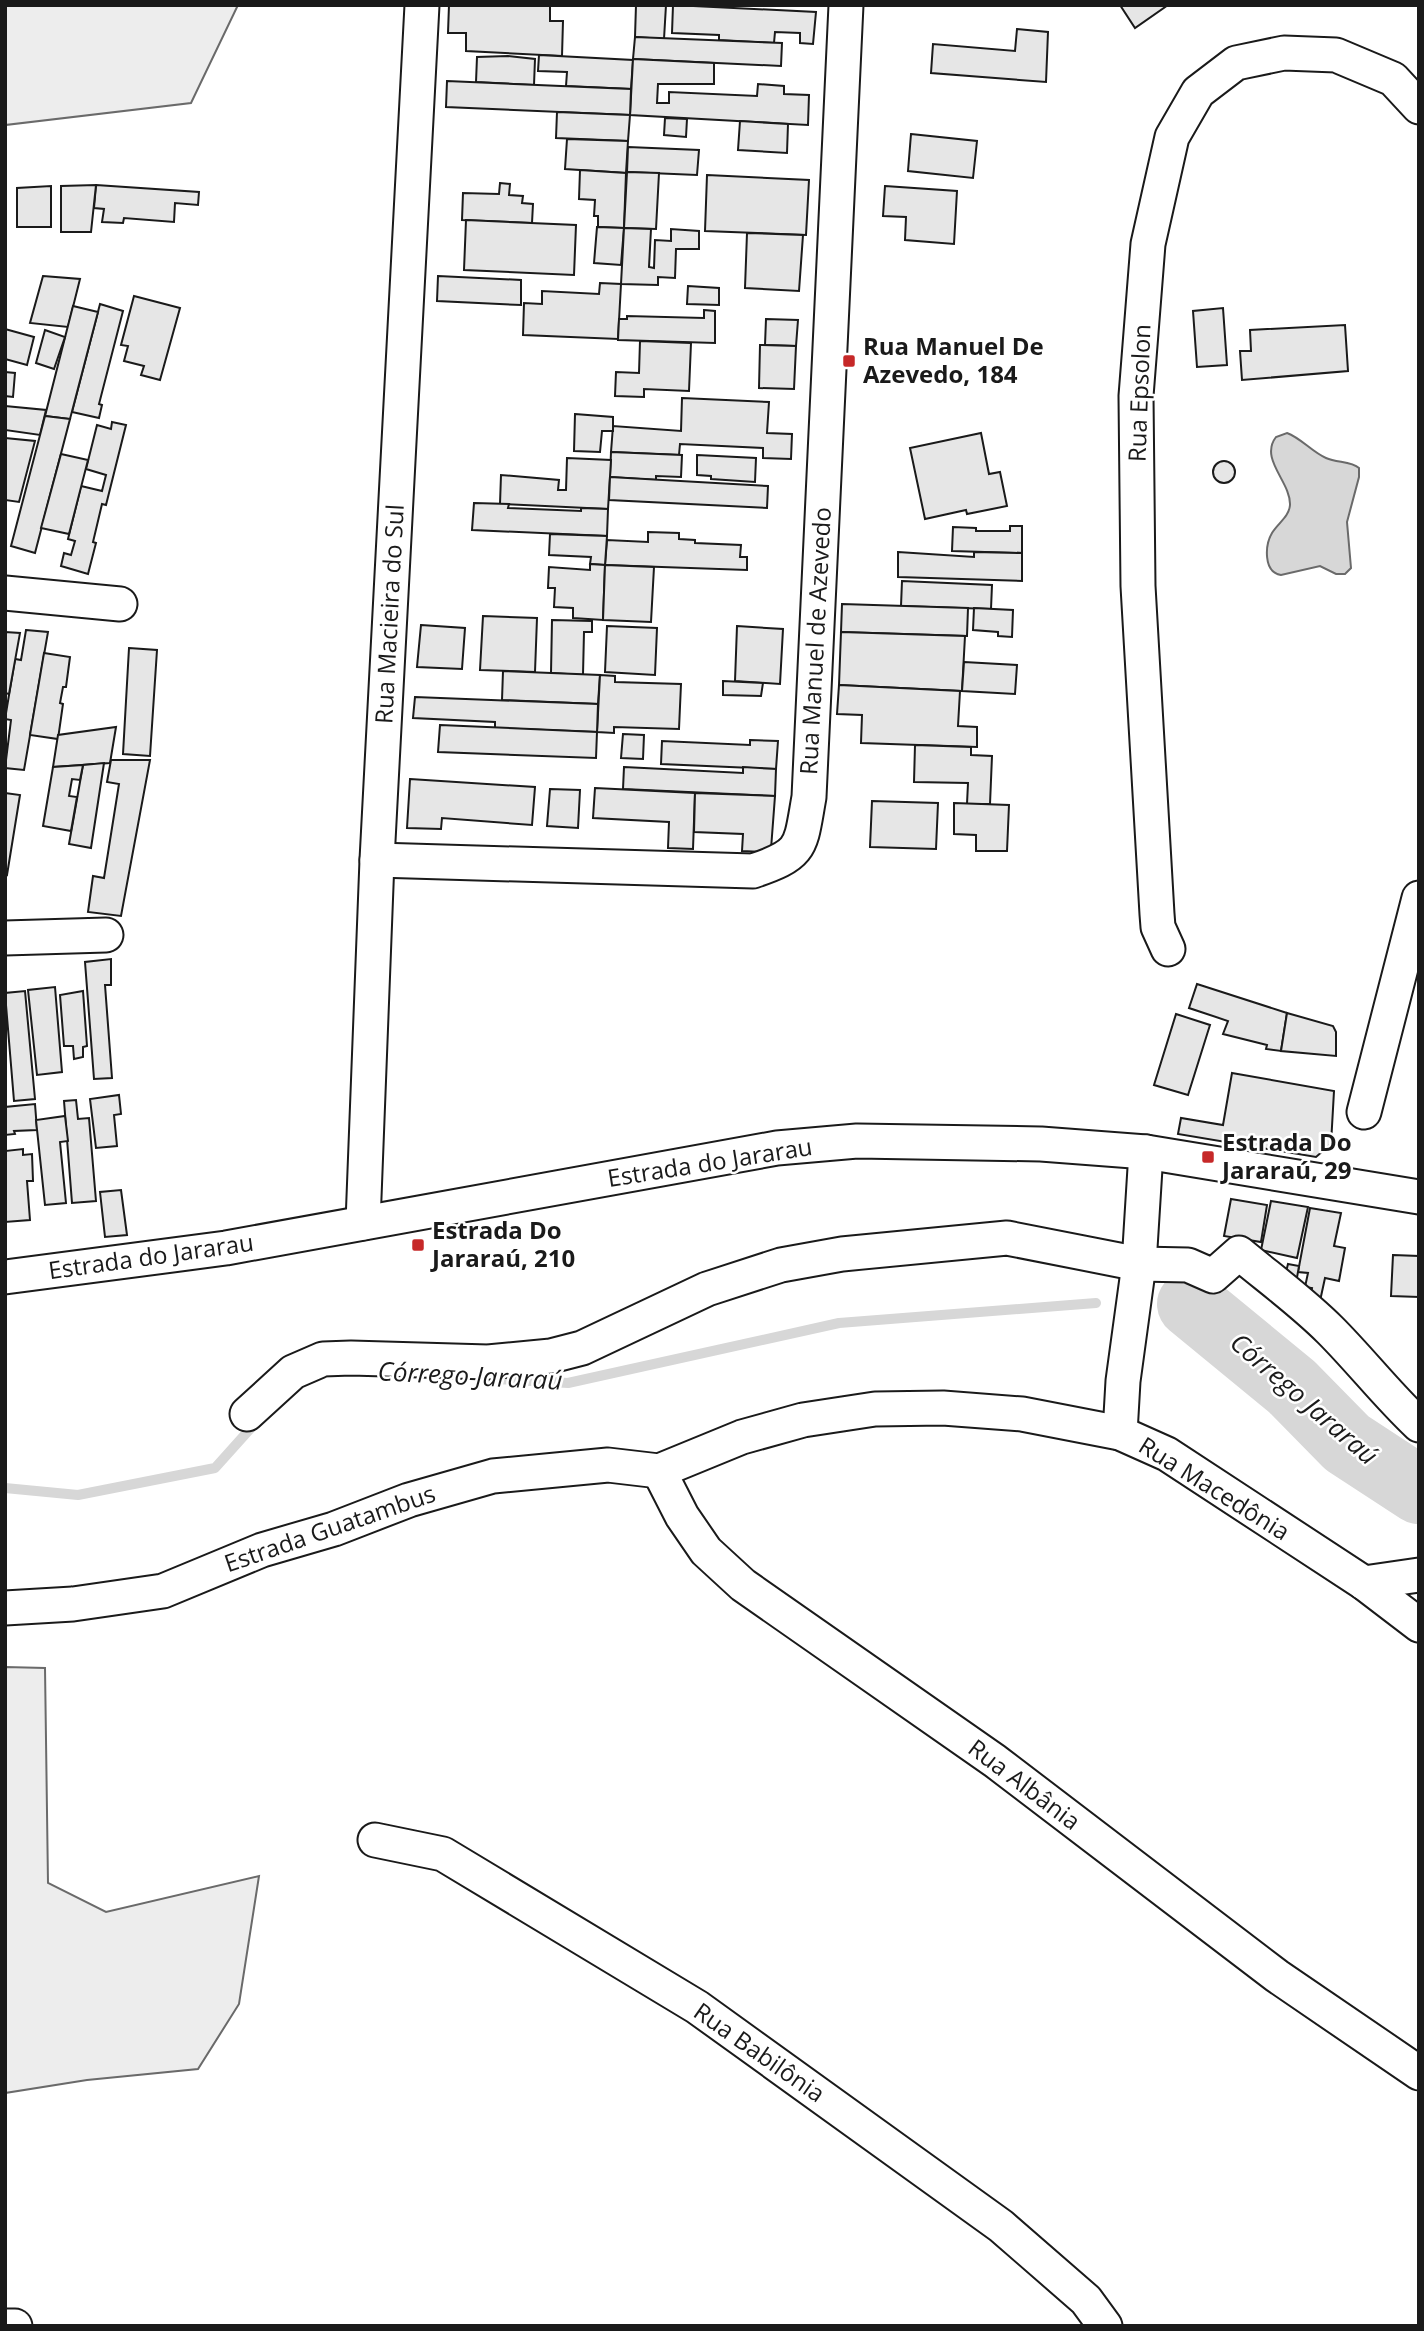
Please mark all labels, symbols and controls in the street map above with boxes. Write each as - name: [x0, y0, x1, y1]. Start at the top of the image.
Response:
- street label: Rua Epsolon: [1120, 323, 1157, 463]
- place label: Rua Manuel De Azevedo, 184: [863, 329, 1044, 390]
- marker: Rua Manuel De Azevedo, 184: [841, 353, 857, 369]
- street label: Rua Macieira do Sul: [366, 503, 411, 725]
- street label: Rua Manuel de Azevedo: [791, 506, 838, 776]
- place label: Estrada Do Jararaú, 29: [1220, 1125, 1352, 1186]
- street label: Estrada do Jararau: [605, 1129, 815, 1194]
- marker: Estrada Do Jararaú, 29: [1200, 1149, 1216, 1165]
- place label: Estrada Do Jararaú, 210: [430, 1213, 575, 1274]
- street label: Estrada do Jararau: [46, 1225, 256, 1286]
- marker: Estrada Do Jararaú, 210: [410, 1237, 426, 1253]
- water label: Córrego Jararaú: [1223, 1324, 1386, 1472]
- water label: Córrego Jararaú: [377, 1352, 563, 1398]
- street label: Rua Macedônia: [1133, 1428, 1297, 1547]
- street label: Estrada Guatambus: [220, 1476, 439, 1579]
- street label: Rua Albânia: [962, 1731, 1088, 1837]
- street label: Rua Babilônia: [688, 1994, 832, 2109]

